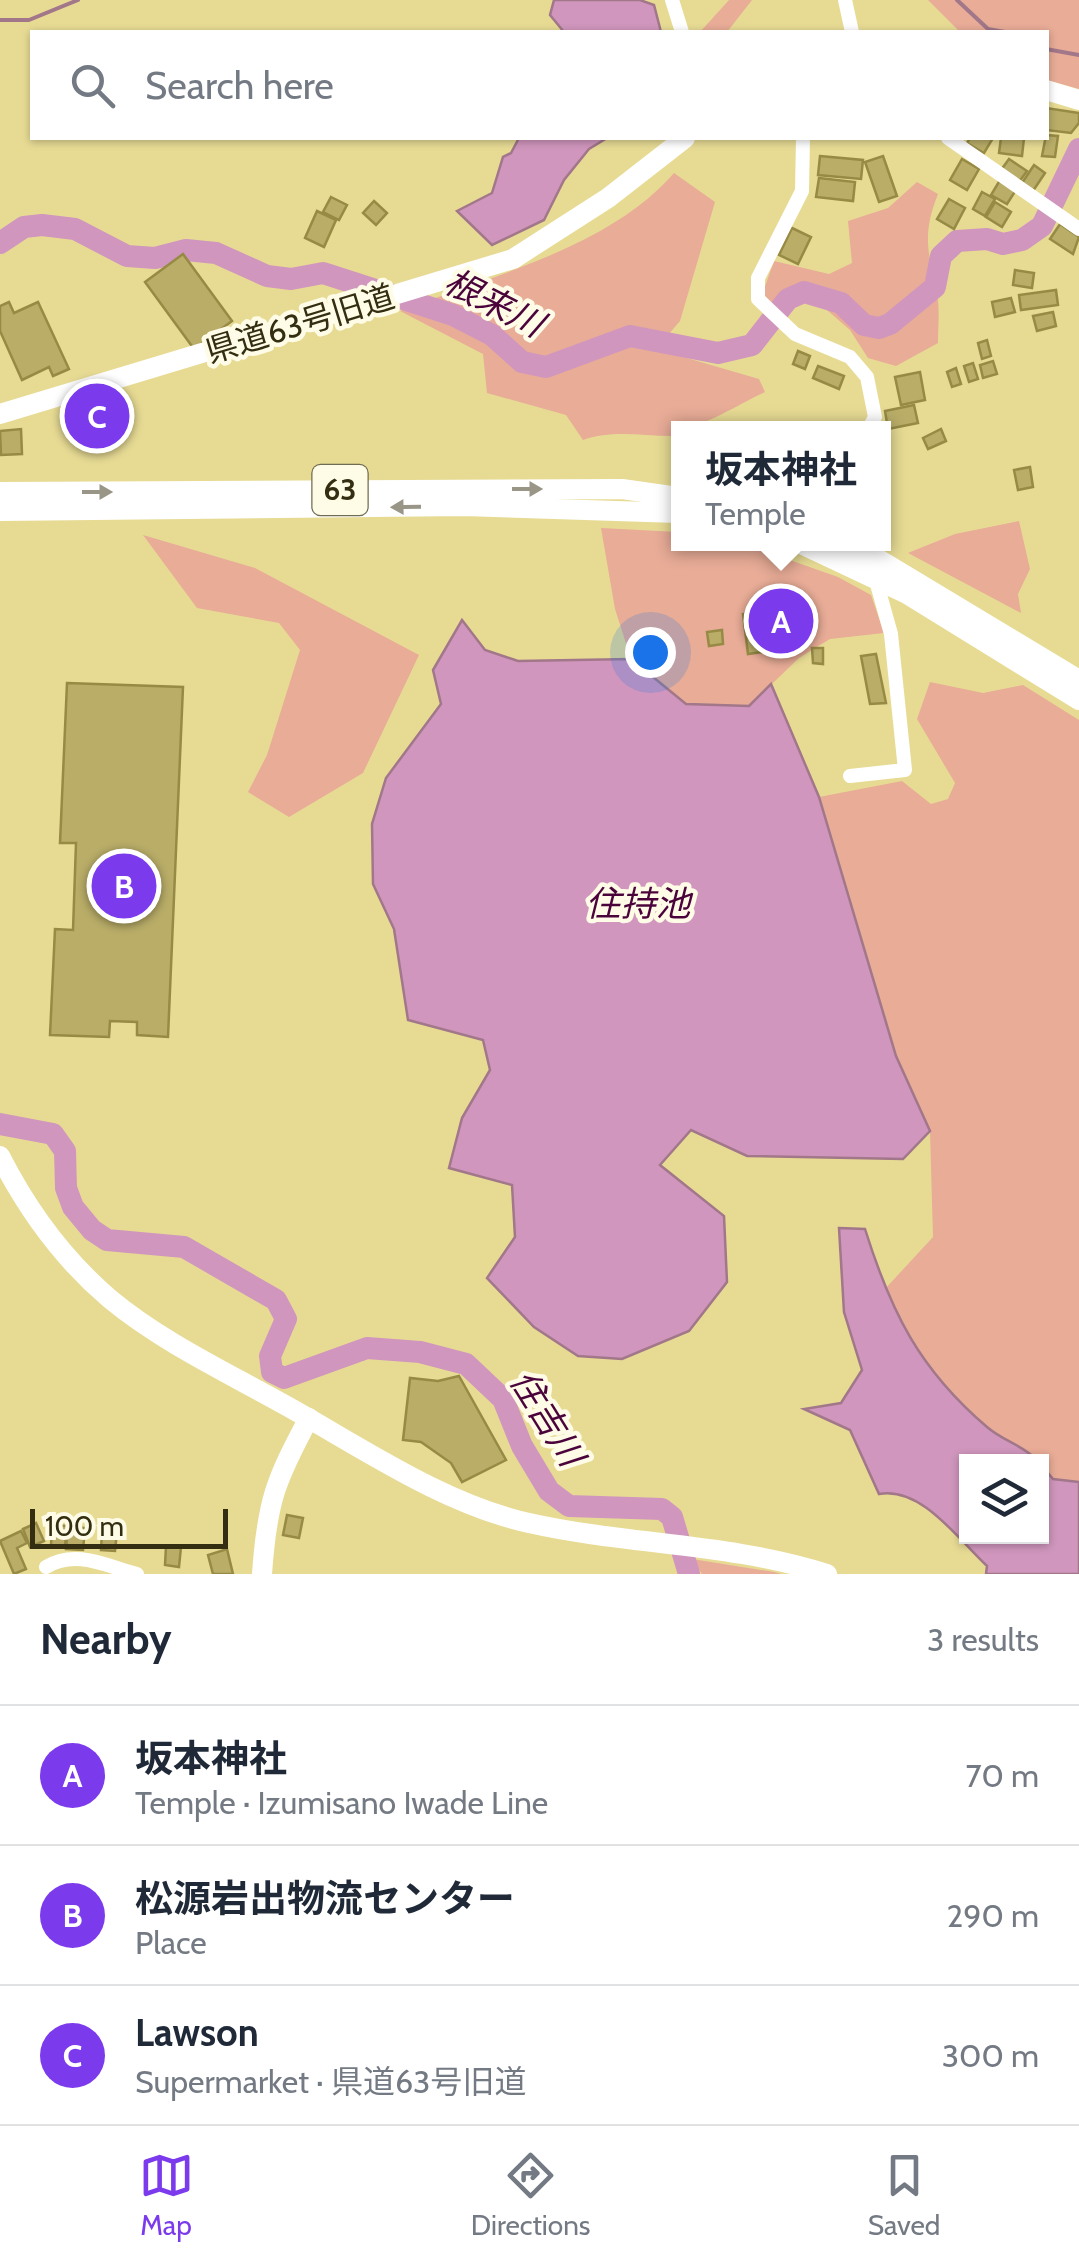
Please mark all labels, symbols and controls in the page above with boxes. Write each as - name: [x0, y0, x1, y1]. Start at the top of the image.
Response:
- search box: [30, 30, 1049, 140]
- icon: search: [65, 58, 120, 113]
- text: Search here: [145, 62, 334, 109]
- water label: 根来川: [438, 260, 554, 347]
- street label: 県道63号旧道: [201, 276, 399, 371]
- pin: C: [64, 378, 130, 454]
- popup: [671, 421, 891, 551]
- text: 坂本神社: [705, 446, 857, 493]
- road number: 63: [312, 465, 368, 515]
- one-way arrow: [512, 481, 544, 497]
- one-way arrow: [82, 483, 114, 499]
- text: Temple: [705, 494, 806, 533]
- one-way arrow: [390, 500, 422, 516]
- pin: A: [748, 584, 814, 658]
- your location: [625, 627, 676, 678]
- pin: B: [92, 848, 156, 924]
- water label: 住持池: [585, 882, 693, 925]
- water label: 住吉川: [501, 1362, 596, 1477]
- map controls: [959, 1454, 1049, 1544]
- button: layers: [959, 1454, 1049, 1544]
- scale bar: [30, 1504, 228, 1548]
- text: 100 m: [45, 1509, 124, 1543]
- text: Nearby: [40, 1613, 172, 1665]
- text: 3 results: [927, 1620, 1039, 1659]
- text: 坂本神社: [135, 1735, 287, 1782]
- text: A: [62, 1756, 83, 1795]
- text: 70 m: [966, 1756, 1039, 1795]
- text: Temple · Izumisano Iwade Line: [135, 1783, 548, 1822]
- text: 松源岩出物流センター: [135, 1875, 515, 1922]
- text: B: [62, 1896, 83, 1935]
- text: 290 m: [946, 1896, 1039, 1935]
- text: Place: [135, 1923, 207, 1962]
- text: Lawson: [135, 2009, 259, 2056]
- text: C: [63, 2036, 82, 2075]
- text: 300 m: [942, 2036, 1039, 2075]
- text: Supermarket · 県道63号旧道: [135, 2062, 526, 2101]
- tab: Map: [139, 2148, 194, 2242]
- tab: Directions: [471, 2148, 590, 2242]
- tab: Saved: [868, 2148, 940, 2242]

